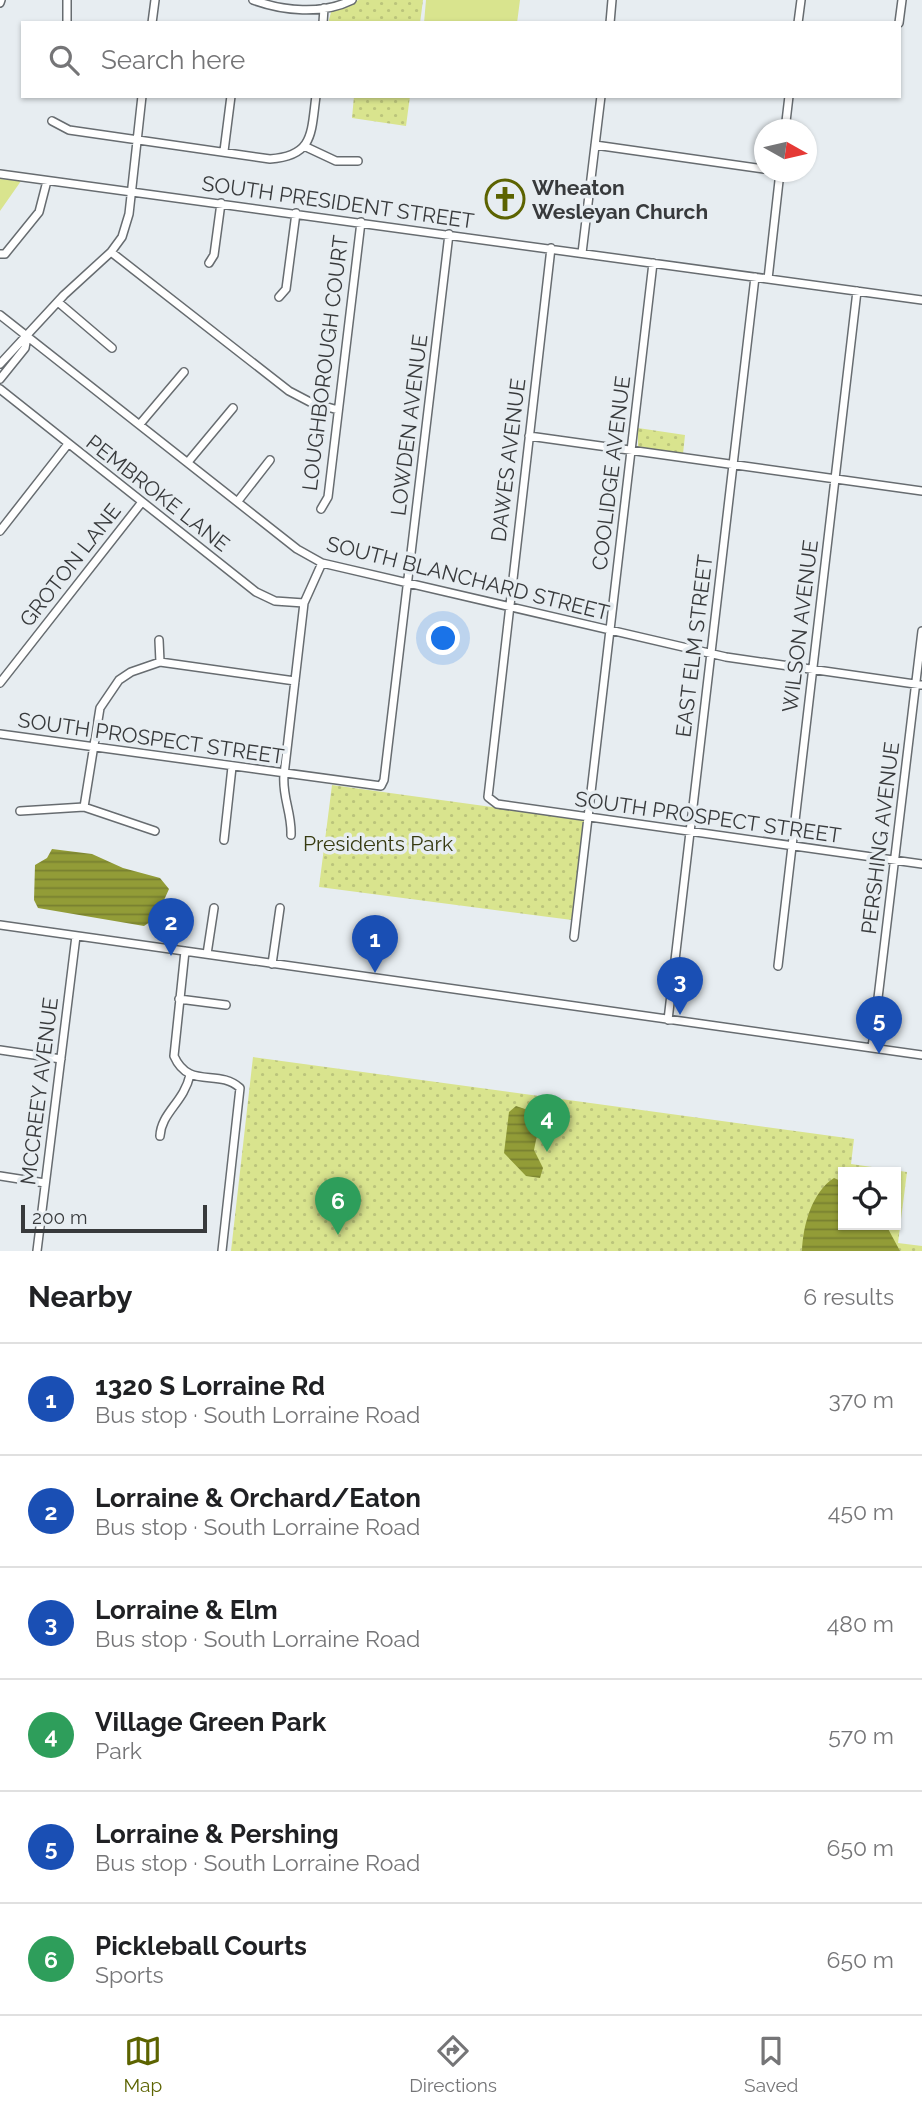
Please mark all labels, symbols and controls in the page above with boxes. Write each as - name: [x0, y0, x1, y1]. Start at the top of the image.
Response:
- search box: [21, 21, 901, 98]
- icon: search: [45, 41, 83, 79]
- text: Search here: [101, 45, 245, 75]
- north arrow: [754, 119, 817, 182]
- street label: SOUTH PRESIDENT STREET: [200, 171, 476, 234]
- place label: Wheaton Wesleyan Church: [532, 175, 708, 224]
- church icon: Wheaton Wesleyan Church: [484, 178, 526, 220]
- street label: LOUGHBOROUGH COURT: [297, 234, 353, 492]
- street label: LOWDEN AVENUE: [385, 333, 433, 517]
- street label: COOLIDGE AVENUE: [587, 374, 635, 572]
- street label: DAWES AVENUE: [486, 377, 530, 543]
- street label: PEMBROKE LANE: [81, 429, 235, 557]
- street label: GROTON LANE: [14, 499, 126, 631]
- street label: SOUTH BLANCHARD STREET: [324, 531, 612, 625]
- street label: WILSON AVENUE: [777, 538, 823, 714]
- street label: EAST ELM STREET: [670, 553, 718, 739]
- your location: [426, 621, 460, 655]
- street label: SOUTH PROSPECT STREET: [16, 707, 286, 769]
- street label: PERSHING AVENUE: [856, 740, 904, 936]
- street label: SOUTH PROSPECT STREET: [573, 786, 843, 848]
- park label: Presidents Park: [303, 831, 453, 856]
- pin: 2: [148, 898, 194, 956]
- pin: 1: [352, 915, 398, 973]
- pin: 3: [657, 957, 703, 1015]
- street label: MCCREEY AVENUE: [15, 996, 63, 1186]
- pin: 5: [856, 996, 902, 1054]
- pin: 4: [524, 1094, 570, 1152]
- map controls: [838, 1167, 901, 1230]
- button: locate: [838, 1167, 901, 1230]
- pin: 6: [315, 1177, 361, 1235]
- scale bar: [21, 1202, 206, 1234]
- text: 200 m: [32, 1206, 87, 1228]
- text: Nearby: [28, 1279, 132, 1314]
- text: 6 results: [803, 1283, 894, 1310]
- text: 1320 S Lorraine Rd: [95, 1371, 325, 1401]
- text: 1: [45, 1386, 57, 1413]
- text: 370 m: [829, 1386, 894, 1413]
- text: Bus stop · South Lorraine Road: [95, 1401, 420, 1428]
- text: Lorraine & Orchard/Eaton: [95, 1483, 421, 1513]
- text: 2: [45, 1498, 57, 1525]
- text: 450 m: [828, 1498, 894, 1525]
- text: Bus stop · South Lorraine Road: [95, 1513, 420, 1540]
- text: Lorraine & Elm: [95, 1595, 278, 1625]
- text: 3: [45, 1610, 57, 1637]
- text: 480 m: [827, 1610, 894, 1637]
- text: Bus stop · South Lorraine Road: [95, 1625, 420, 1652]
- text: Village Green Park: [95, 1707, 326, 1737]
- text: 4: [44, 1722, 58, 1749]
- text: 570 m: [828, 1722, 894, 1749]
- text: Park: [95, 1737, 142, 1764]
- text: Lorraine & Pershing: [95, 1819, 339, 1849]
- text: 5: [45, 1834, 57, 1861]
- text: 650 m: [827, 1834, 894, 1861]
- text: Bus stop · South Lorraine Road: [95, 1849, 420, 1876]
- text: Pickleball Courts: [95, 1931, 307, 1961]
- text: 6: [44, 1946, 58, 1973]
- text: 650 m: [827, 1946, 894, 1973]
- text: Sports: [95, 1961, 164, 1988]
- tab: Map: [124, 2032, 162, 2096]
- tab: Directions: [409, 2032, 497, 2096]
- tab: Saved: [744, 2032, 798, 2096]

